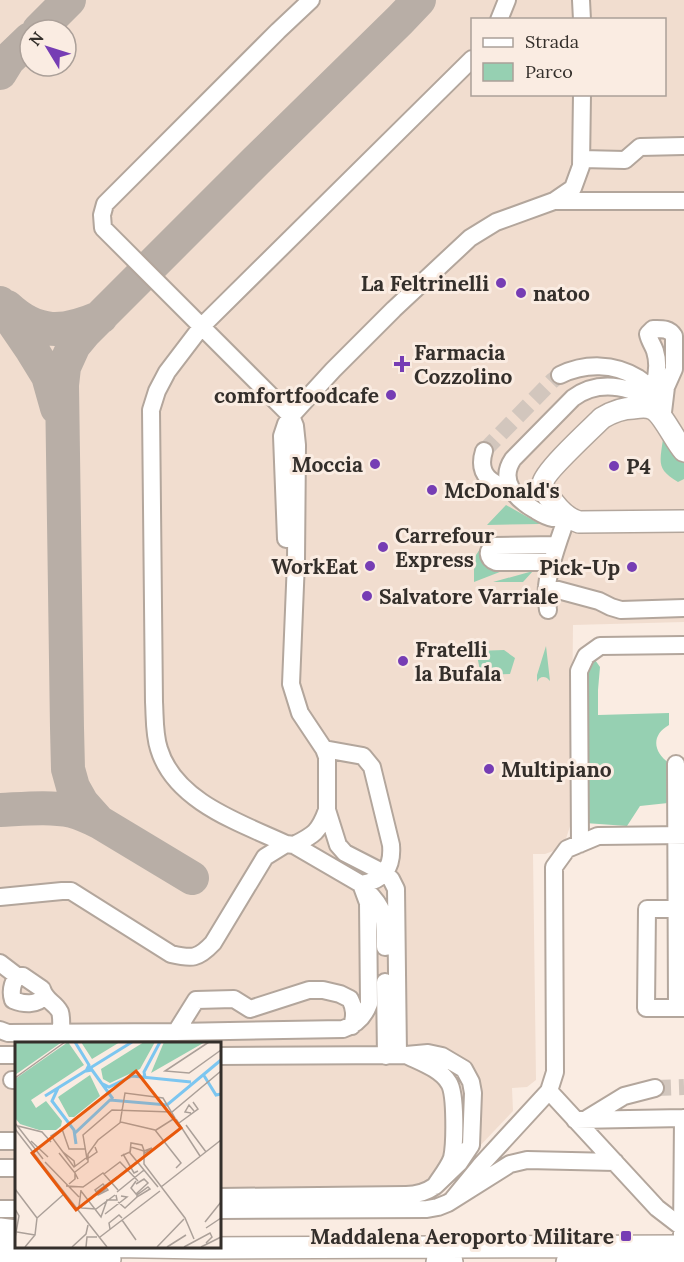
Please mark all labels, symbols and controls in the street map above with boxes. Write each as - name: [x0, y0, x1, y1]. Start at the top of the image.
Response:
- north arrow: [18, 18, 78, 78]
- legend: [471, 18, 666, 96]
- text: N: [24, 28, 48, 50]
- text: Strada: [525, 30, 579, 53]
- text: Parco: [525, 60, 573, 83]
- place label: La Feltrinelli: [361, 270, 489, 297]
- marker: La Feltrinelli: [494, 276, 508, 290]
- place label: natoo: [533, 280, 590, 307]
- marker: natoo: [514, 286, 528, 300]
- place label: Farmacia Cozzolino: [414, 339, 513, 390]
- marker: Farmacia Cozzolino: [395, 357, 409, 371]
- place label: comfortfoodcafe: [214, 382, 379, 409]
- marker: comfortfoodcafe: [384, 388, 398, 402]
- place label: Moccia: [292, 451, 363, 478]
- place label: P4: [626, 453, 651, 480]
- marker: Moccia: [368, 457, 382, 471]
- marker: P4: [607, 459, 621, 473]
- place label: McDonald's: [444, 477, 560, 504]
- marker: McDonald's: [425, 483, 439, 497]
- place label: Carrefour Express: [395, 522, 494, 573]
- marker: Carrefour Express: [376, 540, 390, 554]
- place label: WorkEat: [271, 553, 358, 580]
- place label: Pick-Up: [539, 554, 620, 581]
- marker: WorkEat: [363, 559, 377, 573]
- marker: Pick-Up: [625, 560, 639, 574]
- place label: Salvatore Varriale: [379, 583, 558, 610]
- marker: Salvatore Varriale: [360, 589, 374, 603]
- place label: Fratelli la Bufala: [415, 636, 502, 687]
- marker: Fratelli la Bufala: [396, 654, 410, 668]
- place label: Multipiano: [501, 756, 612, 783]
- marker: Multipiano: [482, 762, 496, 776]
- inset map: [15, 1042, 220, 1247]
- place label: Maddalena Aeroporto Militare: [310, 1223, 614, 1250]
- marker: Maddalena Aeroporto Militare: [619, 1229, 633, 1243]

